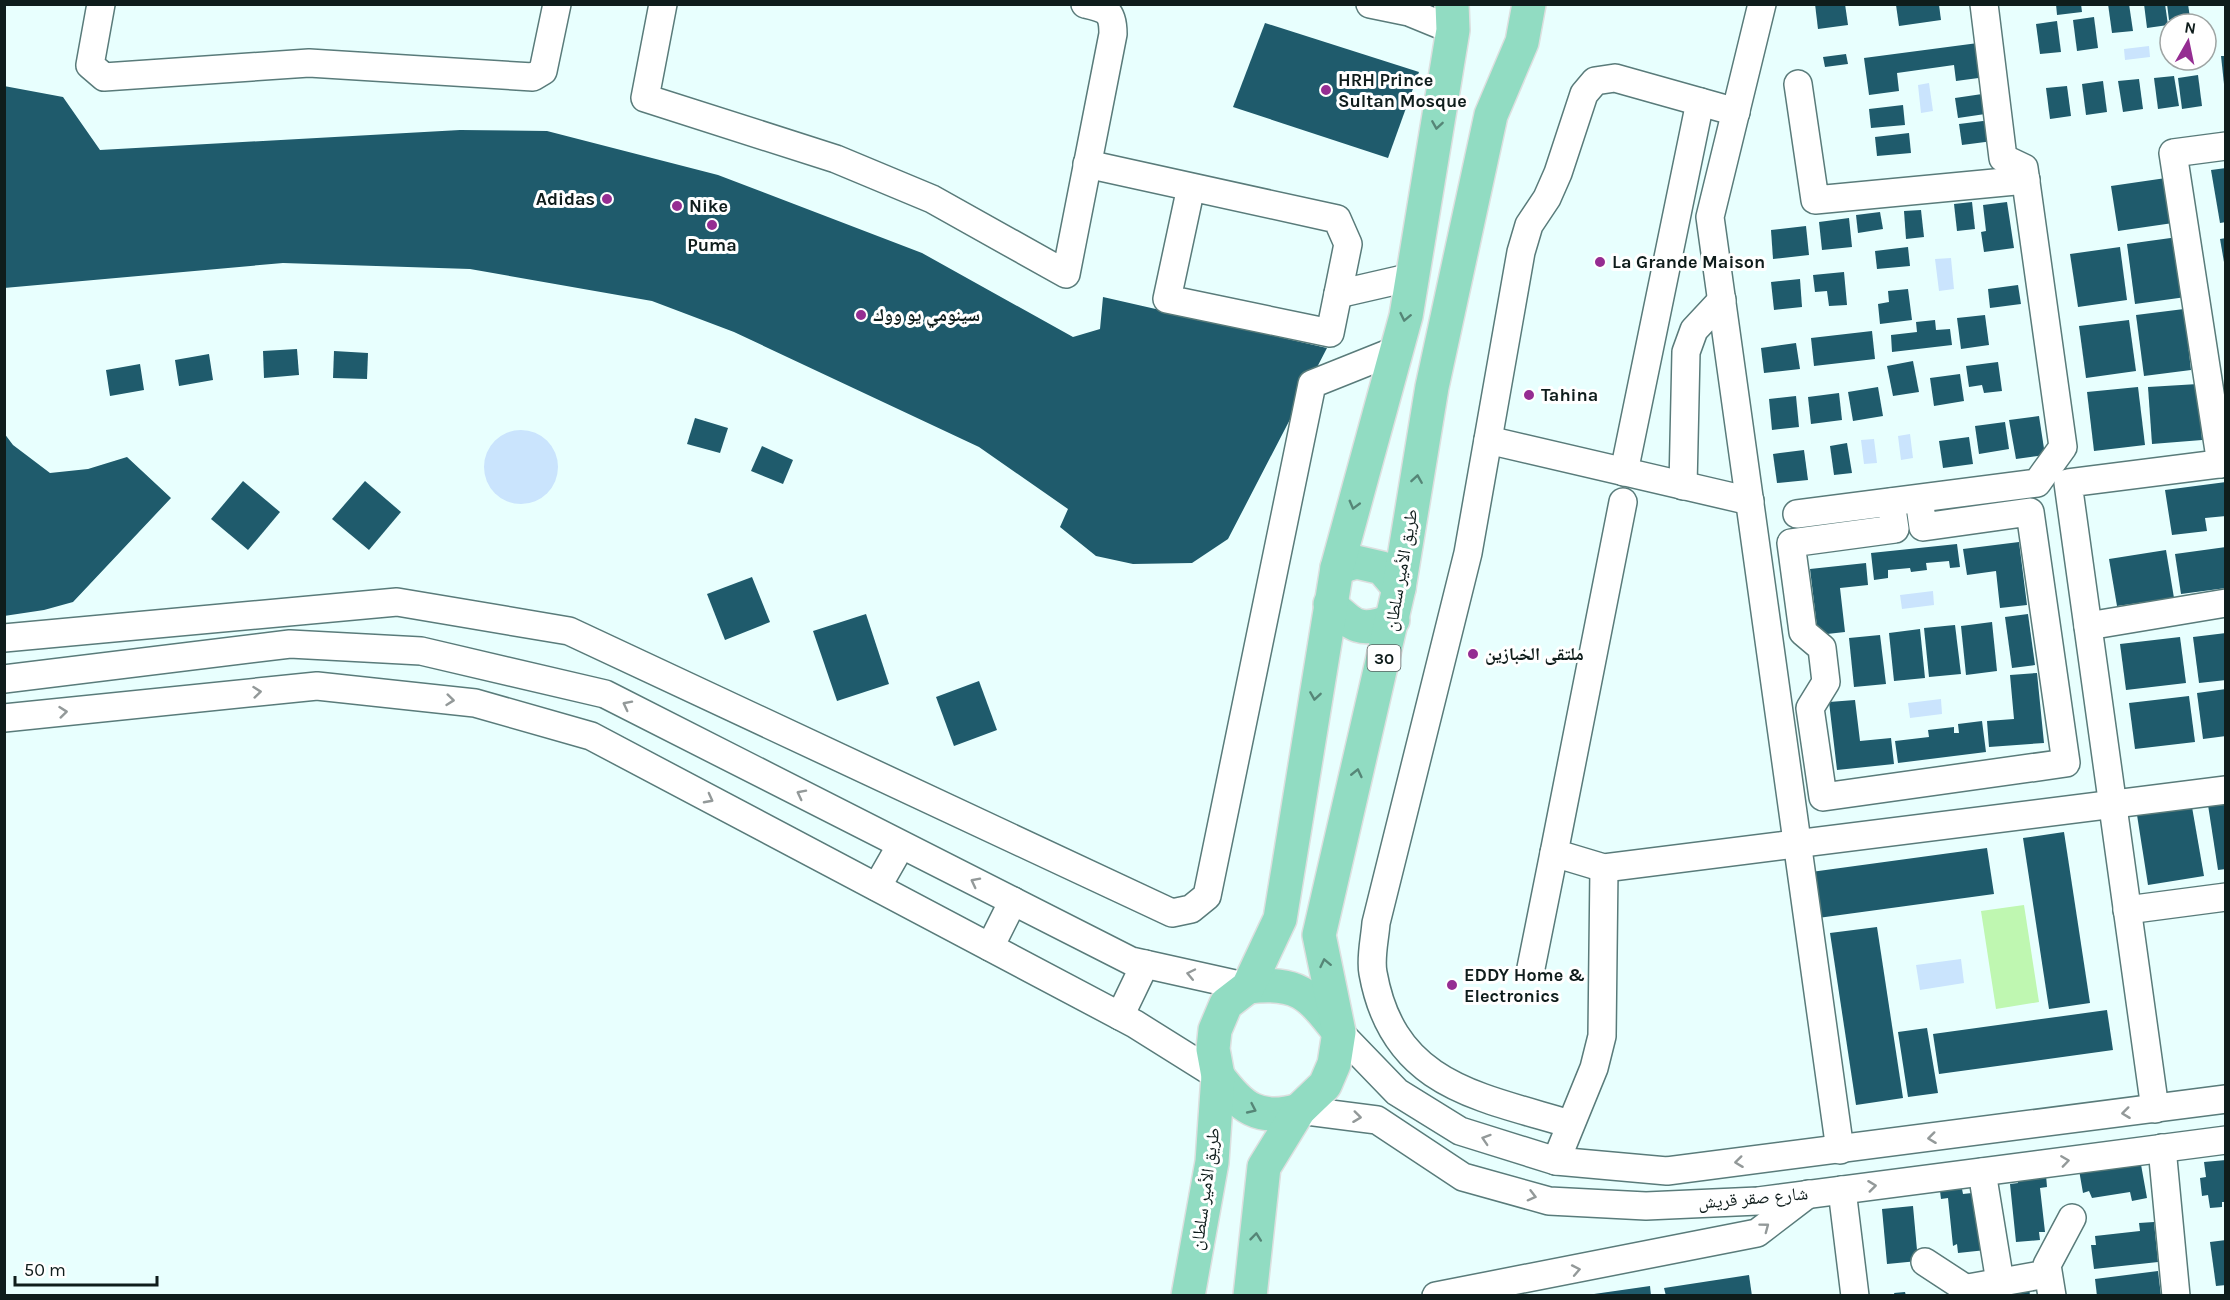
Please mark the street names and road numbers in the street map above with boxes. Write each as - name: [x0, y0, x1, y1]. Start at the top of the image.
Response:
- street label: طريق الأمير سلطان: [1379, 507, 1423, 633]
- road number: 30: [1368, 645, 1400, 671]
- street label: طريق الأمير سلطان: [1186, 1126, 1224, 1252]
- street label: شارع صقر قريش: [1697, 1182, 1809, 1214]

